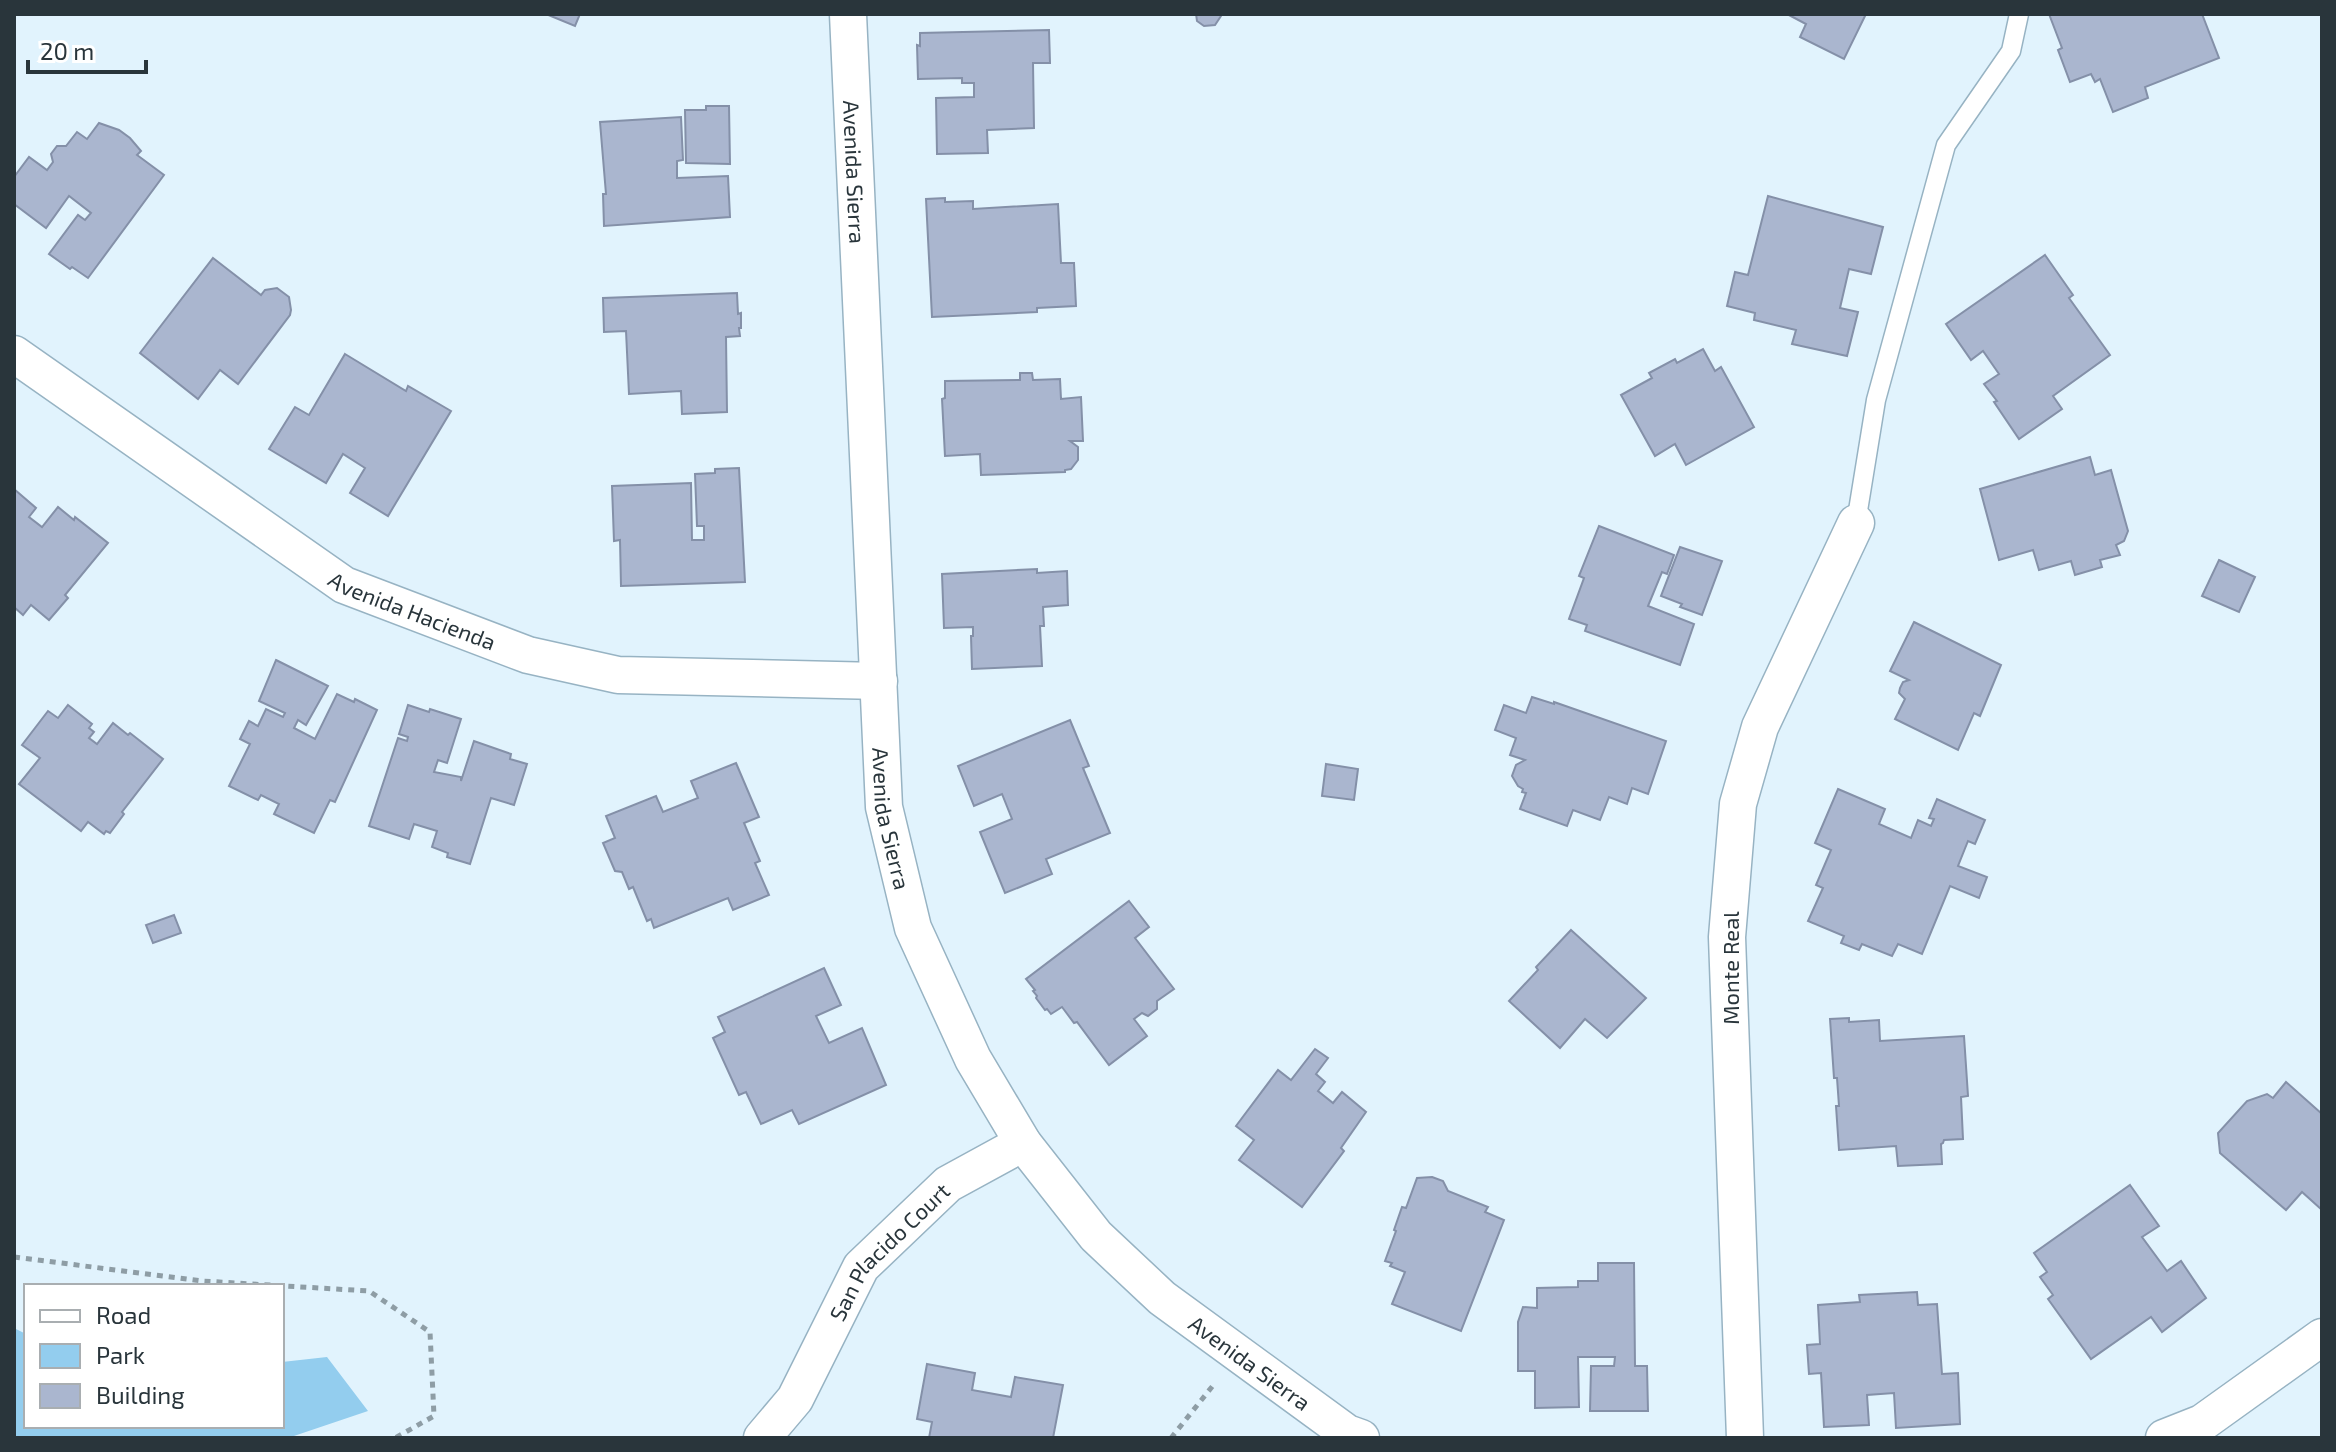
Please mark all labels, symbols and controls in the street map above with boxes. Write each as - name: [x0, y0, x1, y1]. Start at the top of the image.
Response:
- scale bar: [28, 24, 146, 74]
- text: 20 m: [40, 36, 94, 65]
- street label: Avenida Sierra: [839, 99, 871, 244]
- street label: Avenida Hacienda: [324, 566, 500, 655]
- street label: Avenida Sierra: [868, 747, 916, 892]
- street label: Monte Real: [1717, 911, 1743, 1025]
- street label: San Placido Court: [823, 1177, 954, 1325]
- legend: [24, 1284, 284, 1428]
- text: Road: [96, 1300, 151, 1329]
- street label: Avenida Sierra: [1184, 1309, 1316, 1415]
- text: Park: [96, 1340, 145, 1369]
- text: Building: [96, 1380, 185, 1409]

